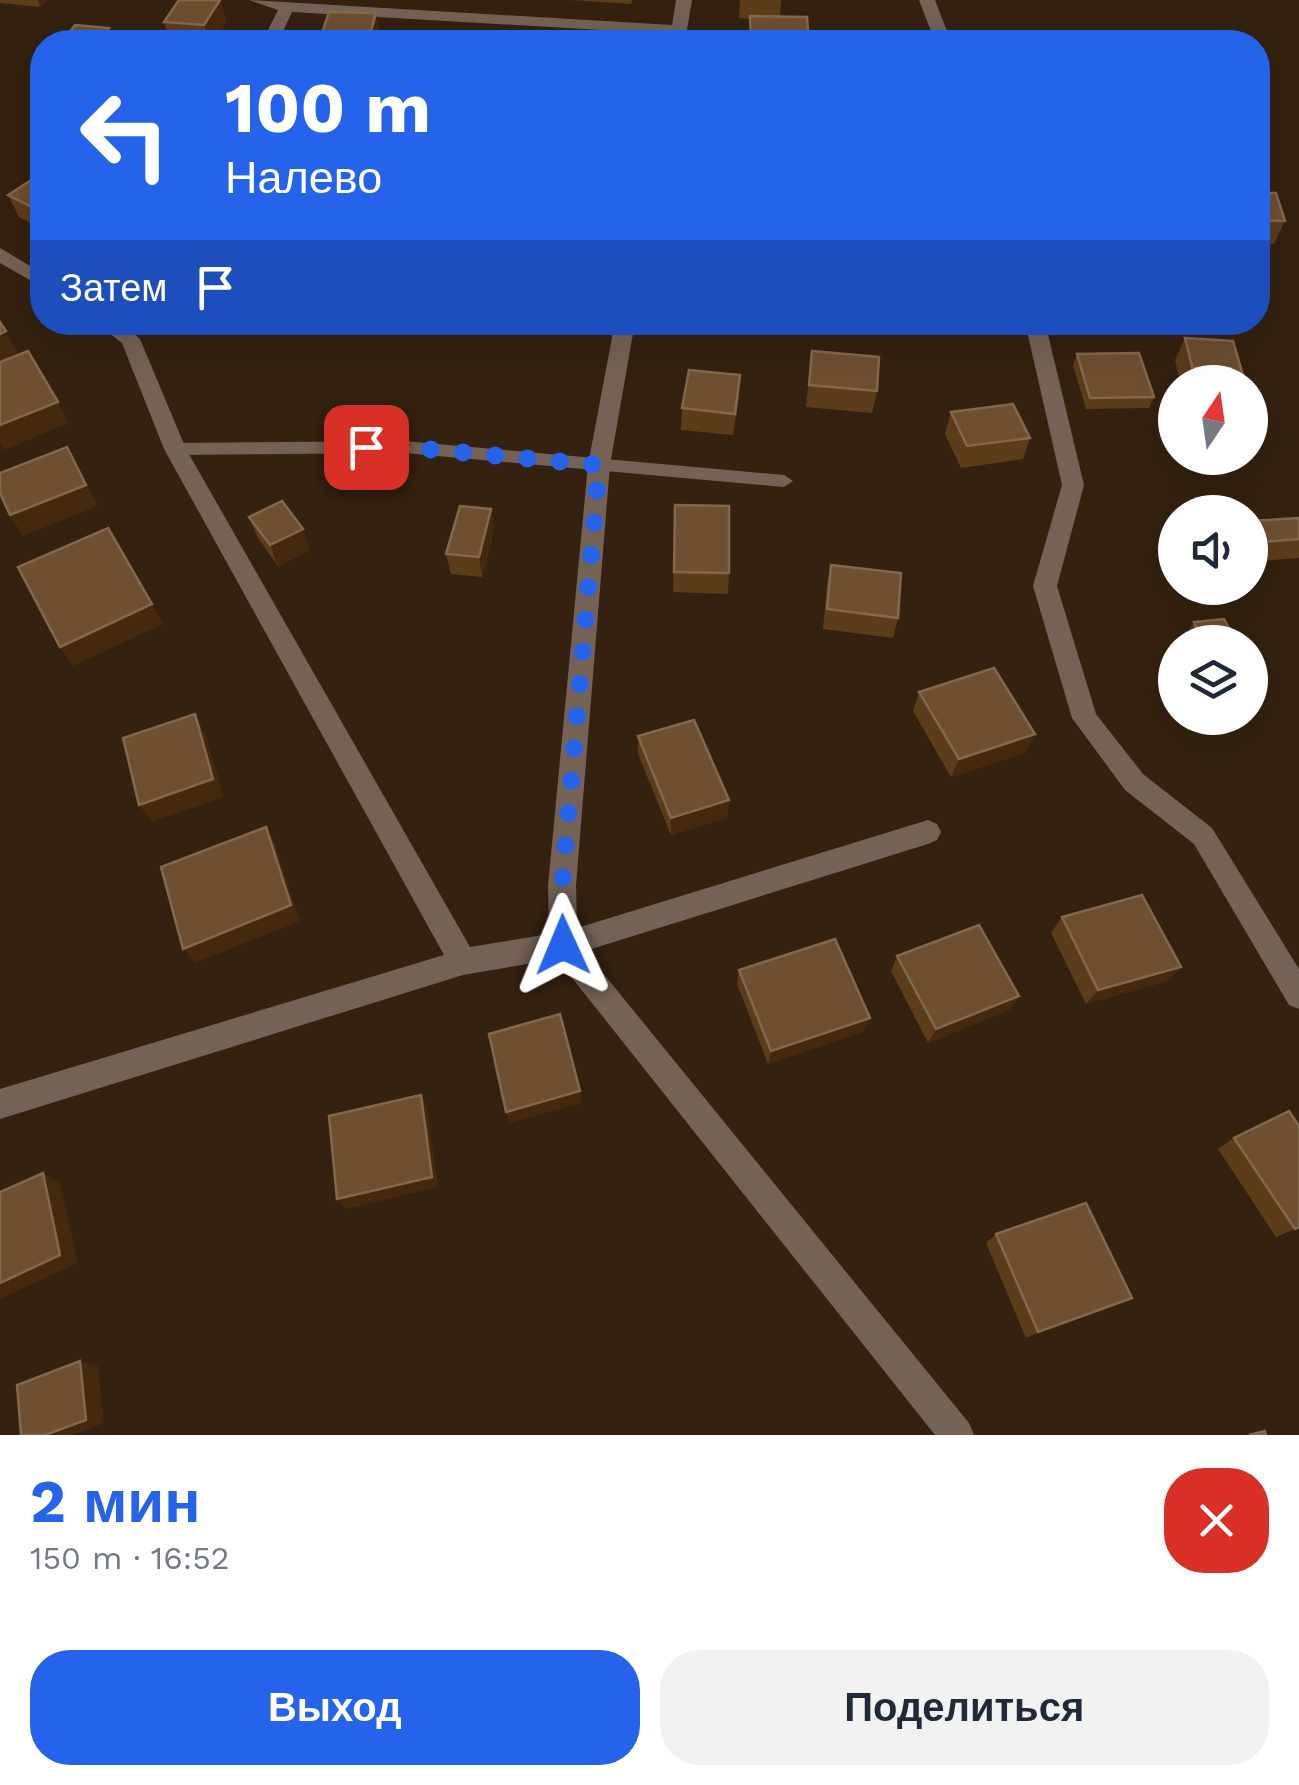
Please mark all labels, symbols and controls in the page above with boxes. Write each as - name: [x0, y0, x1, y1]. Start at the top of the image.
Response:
- text: 100 m: [225, 67, 431, 149]
- icon: left: [60, 70, 190, 200]
- text: Налево: [225, 151, 382, 204]
- icon: arrive: [188, 260, 243, 315]
- text: Затем: [60, 266, 168, 310]
- north arrow: [1158, 365, 1268, 475]
- map controls: [1158, 365, 1268, 735]
- pin: [324, 405, 409, 490]
- icon: arrive: [339, 420, 394, 475]
- button: sound: [1158, 495, 1268, 605]
- button: layers: [1158, 625, 1268, 735]
- position arrow: [511, 893, 615, 997]
- text: 2 мин: [30, 1466, 200, 1537]
- button: close: [1164, 1468, 1269, 1573]
- text: 150 m · 16:52: [30, 1539, 230, 1577]
- button: Выход: [30, 1650, 640, 1765]
- button: Поделиться: [660, 1650, 1269, 1765]

